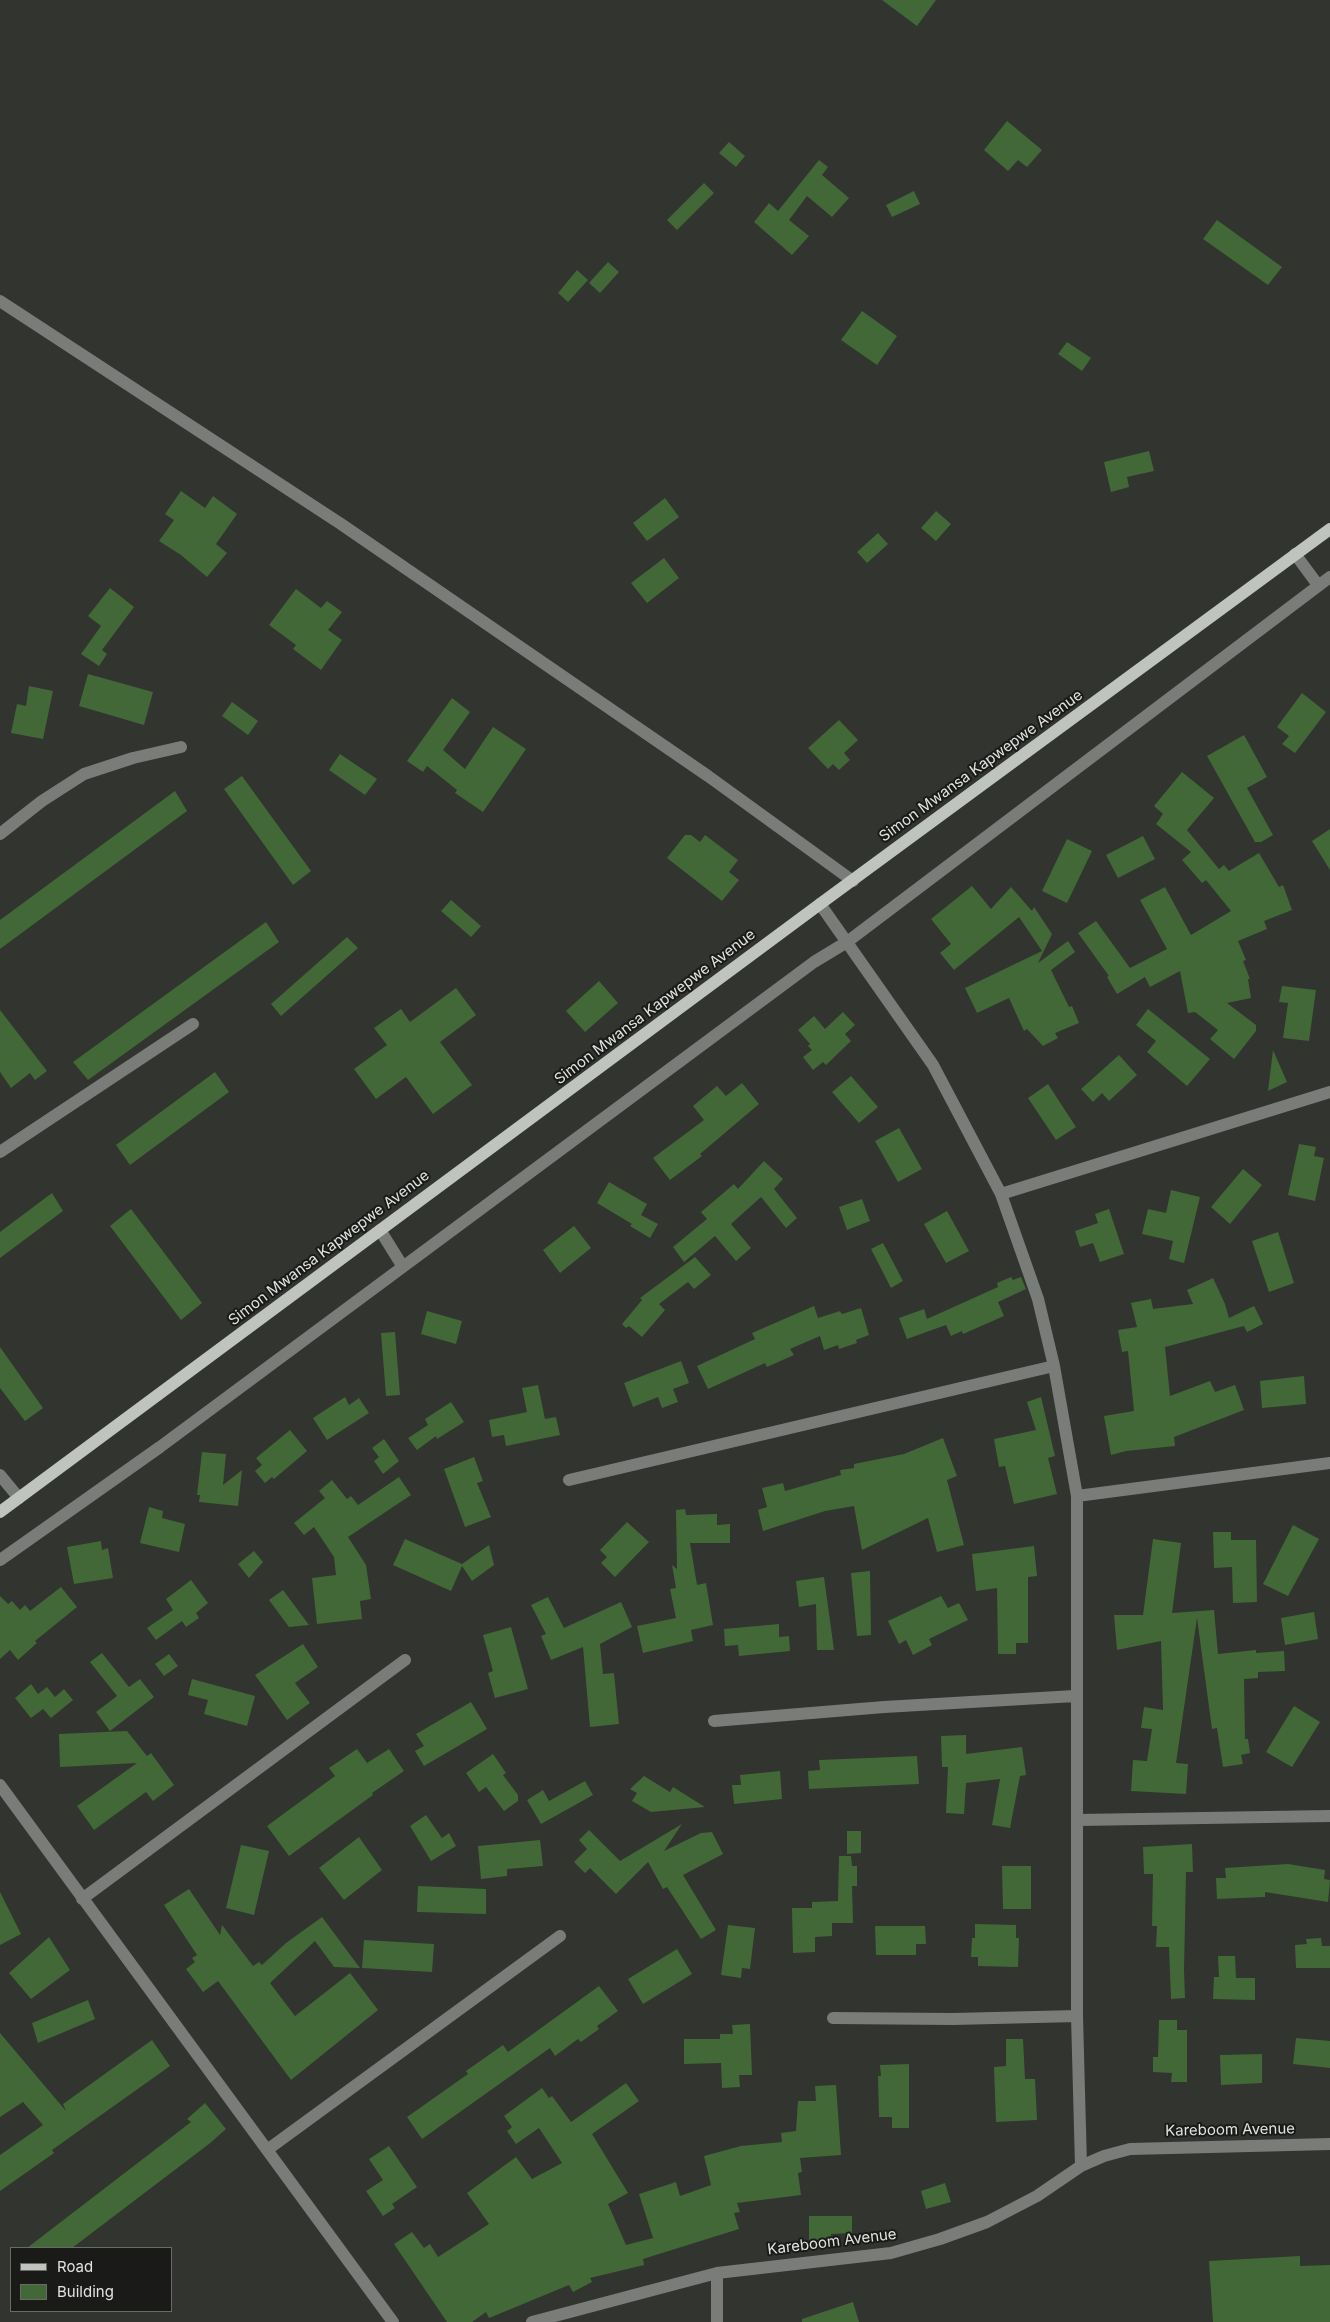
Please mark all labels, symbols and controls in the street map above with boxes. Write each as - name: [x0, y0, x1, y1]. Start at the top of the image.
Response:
- street label: Simon Mwansa Kapwepwe Avenue: [876, 686, 1086, 846]
- street label: Simon Mwansa Kapwepwe Avenue: [551, 926, 759, 1088]
- street label: Simon Mwansa Kapwepwe Avenue: [225, 1167, 433, 1329]
- street label: Kareboom Avenue: [1165, 2120, 1295, 2140]
- street label: Kareboom Avenue: [766, 2225, 898, 2259]
- legend: [10, 2247, 172, 2312]
- text: Road: [57, 2257, 93, 2276]
- text: Building: [57, 2282, 114, 2301]

